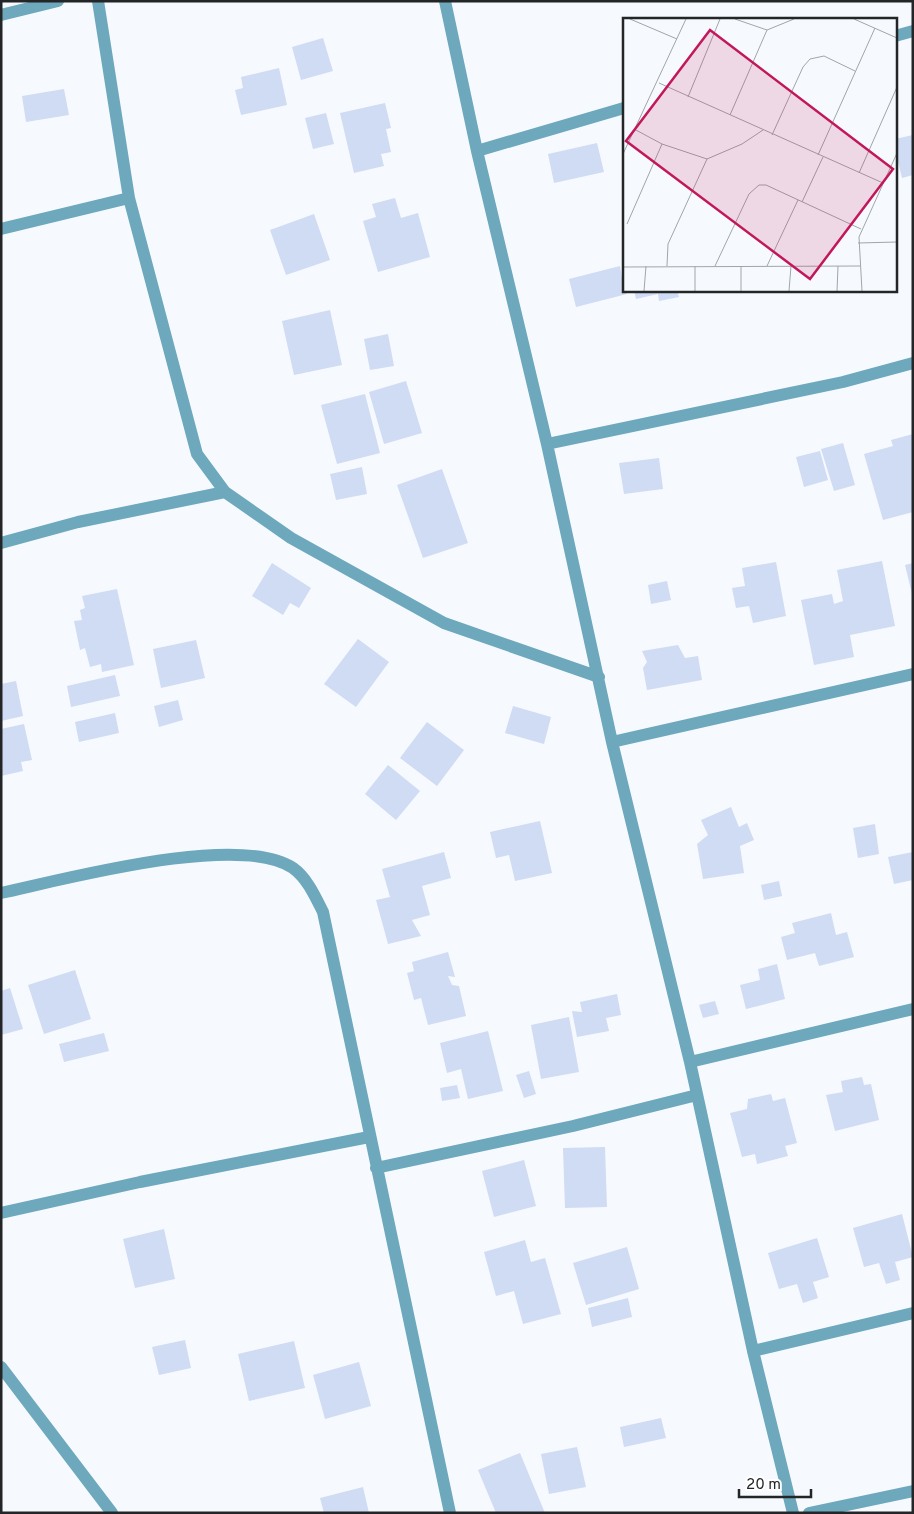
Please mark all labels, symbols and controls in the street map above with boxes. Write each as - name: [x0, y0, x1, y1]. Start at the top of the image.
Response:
- inset map: [623, 18, 896, 291]
- scale bar: [739, 1466, 812, 1498]
- text: 20 m: [746, 1476, 781, 1495]

